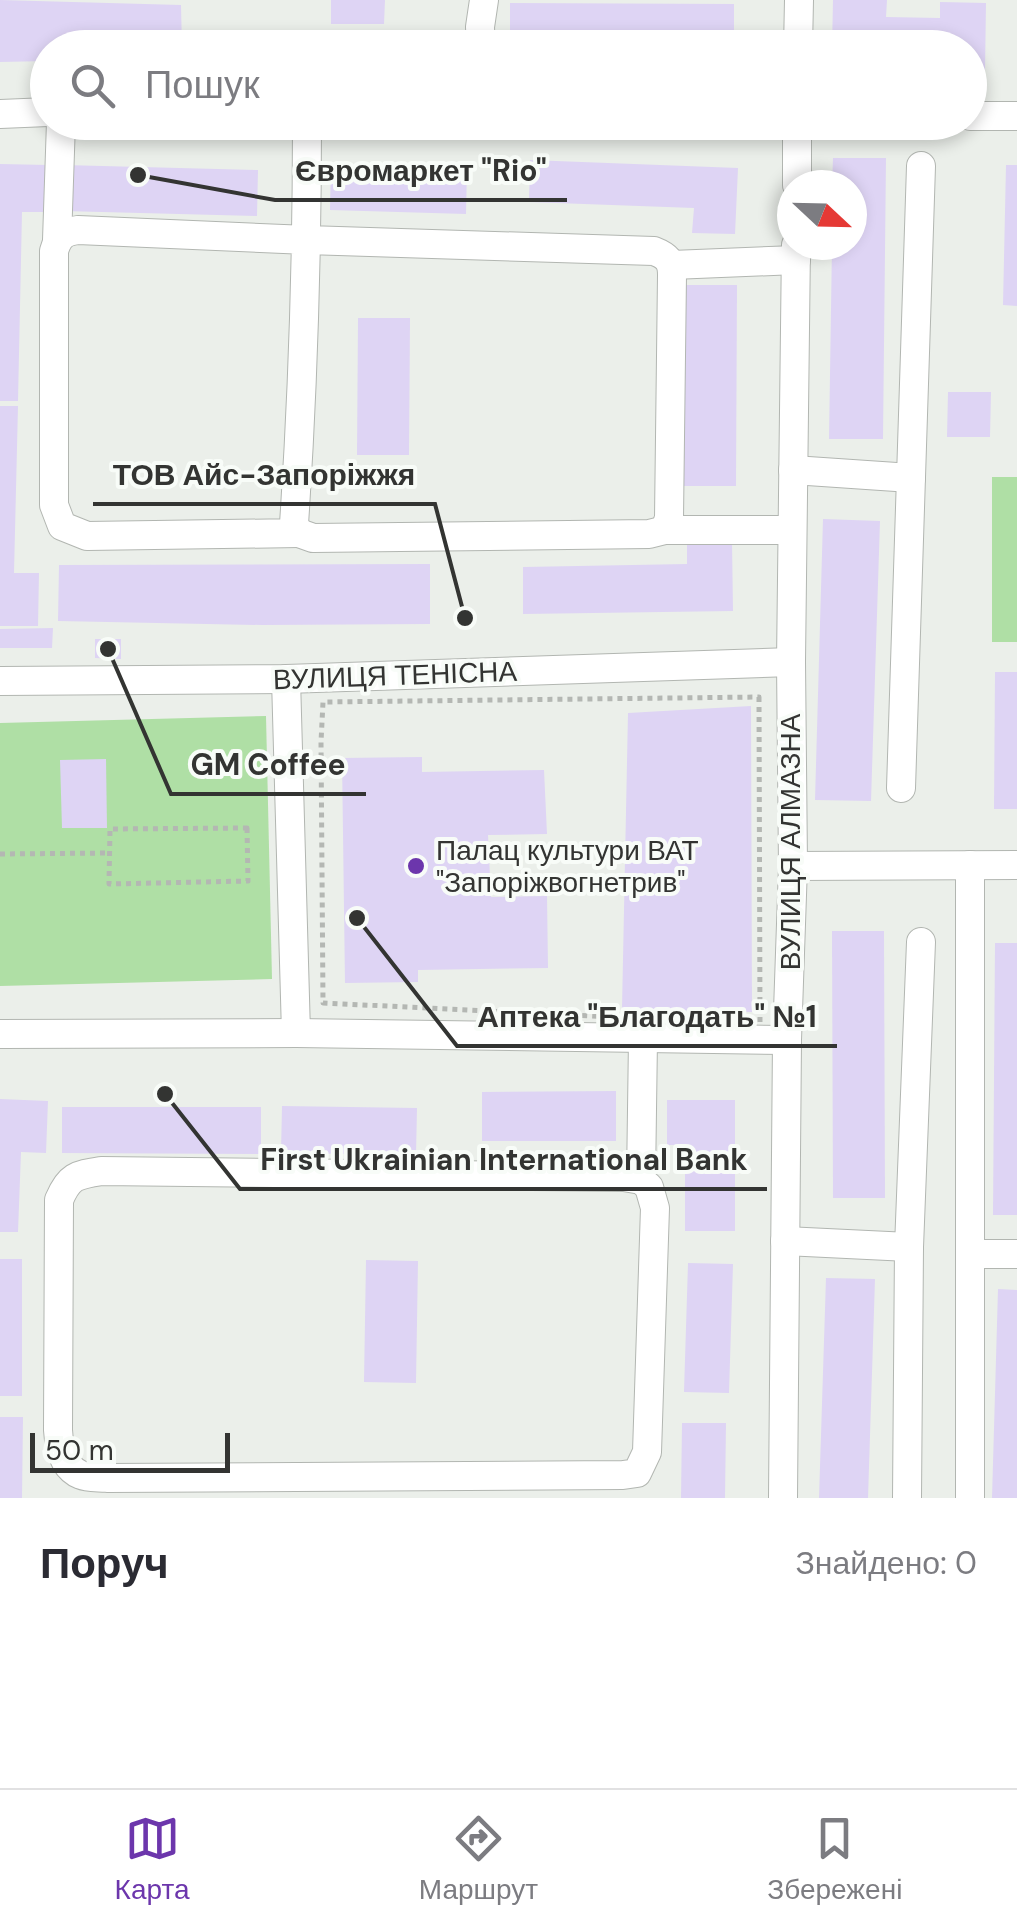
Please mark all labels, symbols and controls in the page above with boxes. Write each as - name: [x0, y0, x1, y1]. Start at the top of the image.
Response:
- search box: [30, 30, 987, 140]
- icon: search: [65, 58, 120, 113]
- text: Пошук: [145, 60, 260, 110]
- callout: Євромаркет "Rio": [275, 140, 567, 200]
- text: Євромаркет "Rio": [295, 151, 547, 190]
- north arrow: [777, 170, 867, 260]
- callout: ТОВ Айс-Запоріжжя: [93, 444, 435, 504]
- text: ТОВ Айс-Запоріжжя: [113, 455, 415, 494]
- street label: ВУЛИЦЯ ТЕНІСНА: [272, 653, 518, 698]
- street label: ВУЛИЦЯ АЛМАЗНА: [772, 713, 809, 970]
- callout: GM Coffee: [171, 734, 366, 794]
- text: GM Coffee: [190, 745, 346, 784]
- place label: Палац культури ВАТ "Запоріжвогнетрив": [436, 832, 699, 901]
- marker: Палац культури ВАТ "Запоріжвогнетрив": [405, 855, 427, 877]
- callout: Аптека "Благодать" №1: [457, 986, 837, 1046]
- text: Аптека "Благодать" №1: [477, 997, 817, 1036]
- callout: First Ukrainian International Bank: [240, 1129, 767, 1189]
- text: First Ukrainian International Bank: [260, 1140, 748, 1179]
- scale bar: [30, 1428, 230, 1472]
- text: 50 m: [45, 1432, 114, 1469]
- text: Поруч: [40, 1536, 169, 1591]
- text: Знайдено: 0: [796, 1542, 977, 1584]
- tab: Карта: [115, 1811, 190, 1908]
- tab: Маршрут: [419, 1811, 538, 1908]
- tab: Збережені: [767, 1811, 902, 1908]

